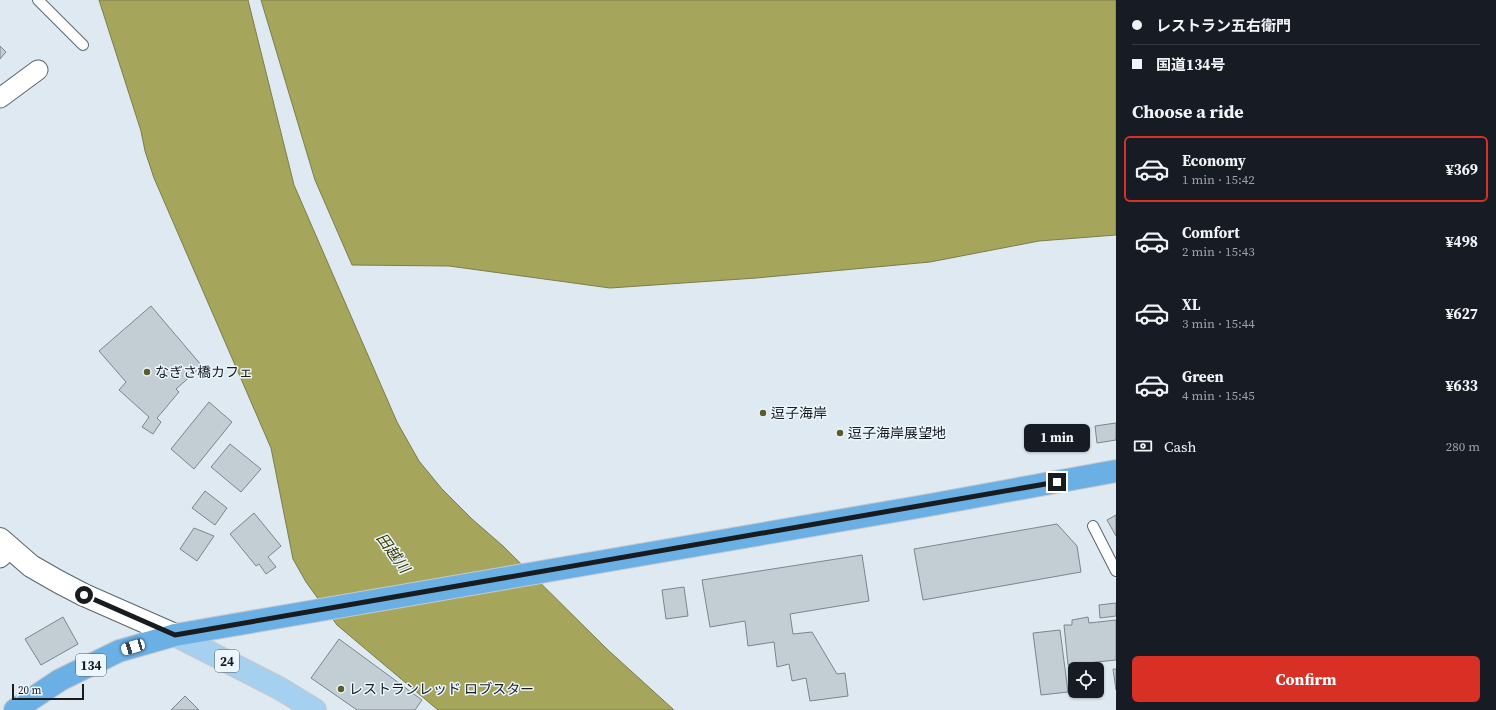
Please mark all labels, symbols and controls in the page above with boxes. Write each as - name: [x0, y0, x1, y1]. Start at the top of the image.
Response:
- text: レストラン五右衛門: [1156, 15, 1291, 36]
- text: 国道134号: [1156, 54, 1225, 75]
- text: Choose a ride: [1132, 99, 1244, 124]
- text: Economy: [1182, 150, 1246, 171]
- icon: car: [1134, 151, 1170, 187]
- text: ¥369: [1445, 159, 1478, 180]
- text: 1 min · 15:42: [1182, 171, 1255, 188]
- text: Comfort: [1182, 222, 1240, 243]
- icon: car: [1134, 223, 1170, 259]
- text: ¥498: [1445, 231, 1478, 252]
- text: 2 min · 15:43: [1182, 243, 1255, 260]
- text: XL: [1182, 294, 1201, 315]
- icon: car: [1134, 295, 1170, 331]
- text: ¥627: [1445, 303, 1478, 324]
- text: 3 min · 15:44: [1182, 315, 1255, 332]
- place label: なぎさ橋カフェ: [155, 362, 253, 382]
- text: Green: [1182, 366, 1224, 387]
- marker: なぎさ橋カフェ: [142, 367, 152, 377]
- icon: car: [1134, 367, 1170, 403]
- text: ¥633: [1445, 375, 1478, 396]
- text: 4 min · 15:45: [1182, 387, 1255, 404]
- place label: 逗子海岸: [771, 403, 827, 423]
- marker: 逗子海岸: [758, 408, 768, 418]
- place label: 逗子海岸展望地: [848, 423, 946, 443]
- callout: 1 min: [1024, 424, 1090, 452]
- marker: 逗子海岸展望地: [835, 428, 845, 438]
- text: 1 min: [1040, 429, 1074, 446]
- icon: cash: [1132, 435, 1154, 457]
- text: Cash: [1164, 436, 1196, 457]
- text: 280 m: [1446, 438, 1480, 455]
- route end: [1048, 473, 1066, 491]
- water label: 田越川: [372, 528, 416, 579]
- route start: [75, 586, 93, 604]
- car: [120, 638, 146, 656]
- road number: 24: [215, 650, 239, 672]
- road number: 134: [76, 654, 106, 676]
- button: Confirm: [1132, 656, 1480, 702]
- map controls: [1068, 662, 1104, 698]
- button: locate: [1068, 662, 1104, 698]
- place label: レストランレッド ロブスター: [349, 679, 534, 699]
- scale bar: [12, 682, 84, 701]
- text: 20 m: [18, 683, 41, 698]
- marker: レストランレッド ロブスター: [336, 684, 346, 694]

